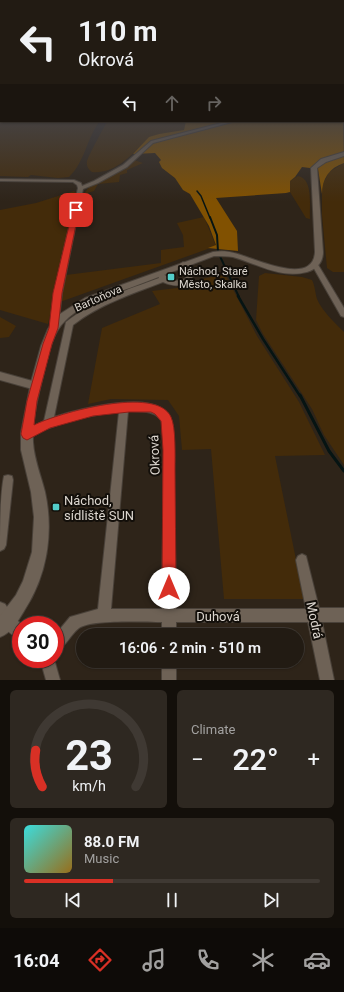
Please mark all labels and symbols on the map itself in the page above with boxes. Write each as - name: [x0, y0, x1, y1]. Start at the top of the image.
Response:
- pin: [59, 193, 93, 227]
- place label: Náchod, Staré Město, Skalka: [179, 265, 248, 291]
- marker: Náchod, Staré Město, Skalka: [166, 272, 176, 282]
- street label: Bartoňova: [73, 282, 124, 315]
- street label: Okrová: [146, 435, 163, 475]
- place label: Náchod, sídliště SUN: [64, 493, 134, 523]
- marker: Náchod, sídliště SUN: [51, 502, 61, 512]
- position arrow: [148, 567, 190, 609]
- street label: Modrá: [303, 600, 326, 640]
- street label: Duhová: [196, 609, 240, 624]
- speed limit sign: 30: [12, 616, 64, 668]

